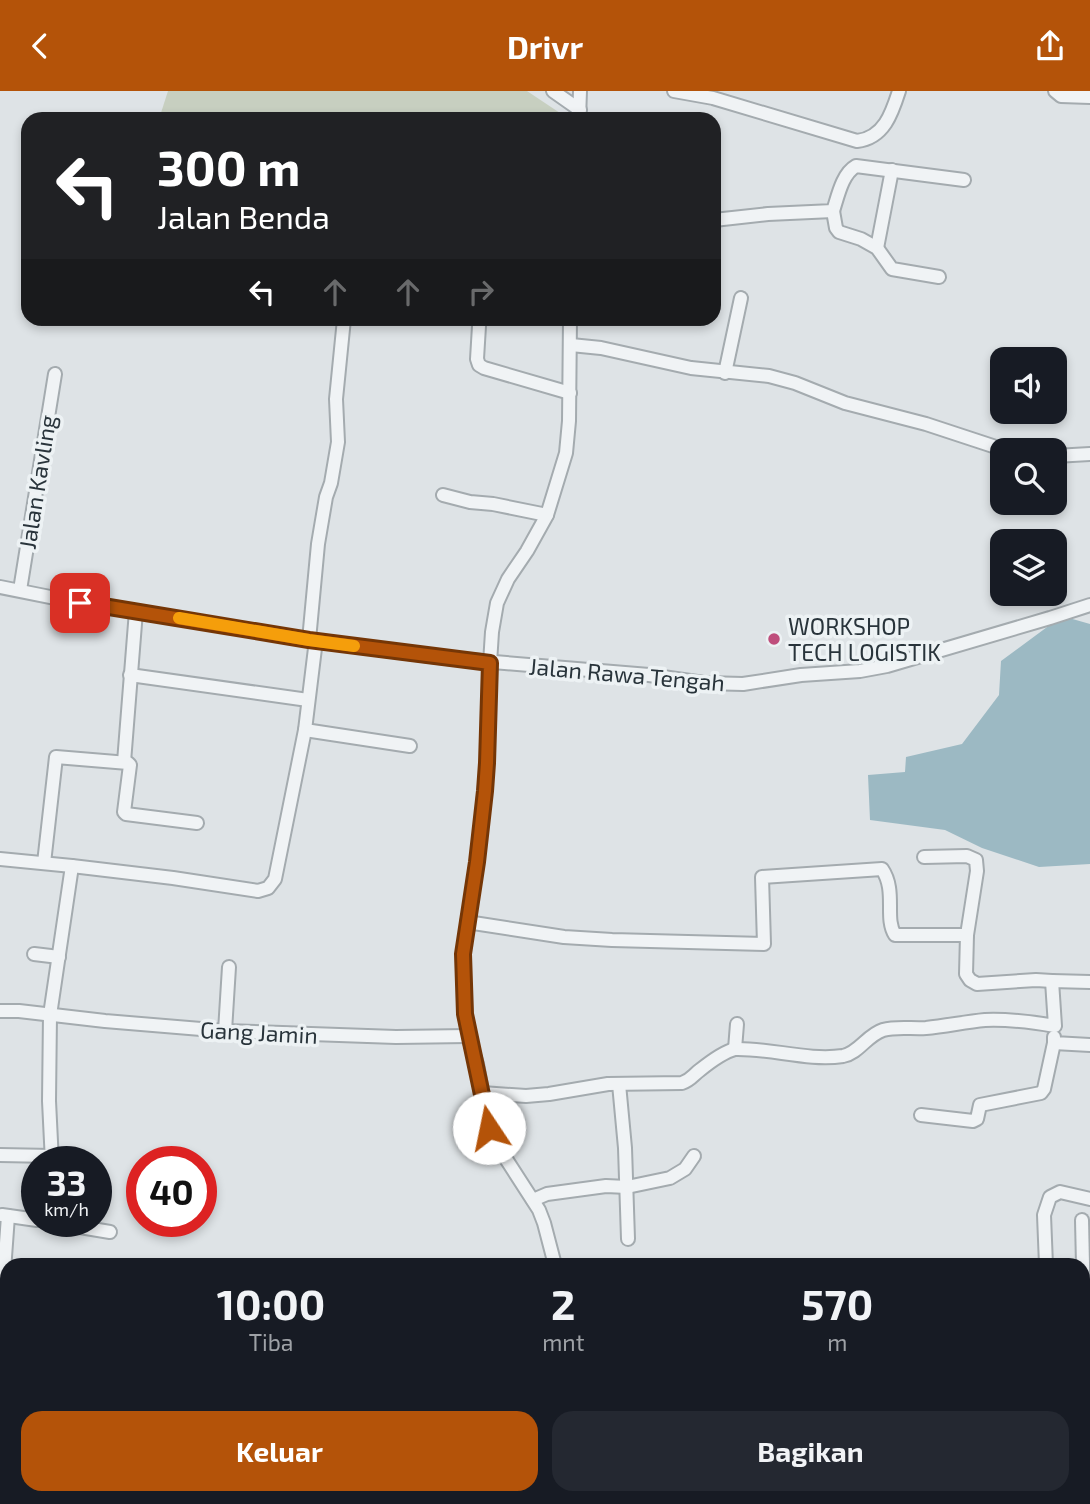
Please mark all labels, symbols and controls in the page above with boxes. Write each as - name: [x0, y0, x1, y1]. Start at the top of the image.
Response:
- icon: back: [21, 27, 59, 65]
- text: Drivr: [507, 27, 583, 65]
- icon: share: [1031, 27, 1069, 65]
- text: 300 m: [157, 137, 300, 196]
- icon: left: [42, 140, 133, 231]
- text: Jalan Benda: [157, 197, 330, 235]
- icon: left: [243, 273, 281, 311]
- icon: ahead: [316, 273, 354, 311]
- icon: ahead: [389, 273, 427, 311]
- icon: right: [462, 273, 500, 311]
- map controls: [990, 347, 1067, 606]
- button: sound: [990, 347, 1067, 424]
- street label: Jalan Kavling: [13, 413, 61, 551]
- button: search: [990, 438, 1067, 515]
- button: layers: [990, 529, 1067, 606]
- pin: [50, 573, 110, 633]
- icon: arrive: [61, 584, 99, 622]
- place label: WORKSHOP TECH LOGISTIK: [788, 612, 941, 666]
- marker: WORKSHOP TECH LOGISTIK: [766, 631, 782, 647]
- street label: Jalan Rawa Tengah: [528, 651, 726, 697]
- street label: Gang Jamin: [200, 1015, 318, 1049]
- position arrow: [452, 1091, 526, 1165]
- speed limit sign: 40: [126, 1146, 217, 1237]
- text: 33: [47, 1161, 86, 1203]
- text: km/h: [44, 1198, 89, 1220]
- text: 10:00: [217, 1278, 325, 1328]
- text: 2: [551, 1278, 575, 1328]
- text: 570: [801, 1278, 873, 1328]
- text: Tiba: [249, 1328, 293, 1356]
- text: mnt: [542, 1328, 584, 1356]
- text: m: [827, 1328, 847, 1356]
- button: Keluar: [21, 1411, 538, 1491]
- button: Bagikan: [552, 1411, 1069, 1491]

